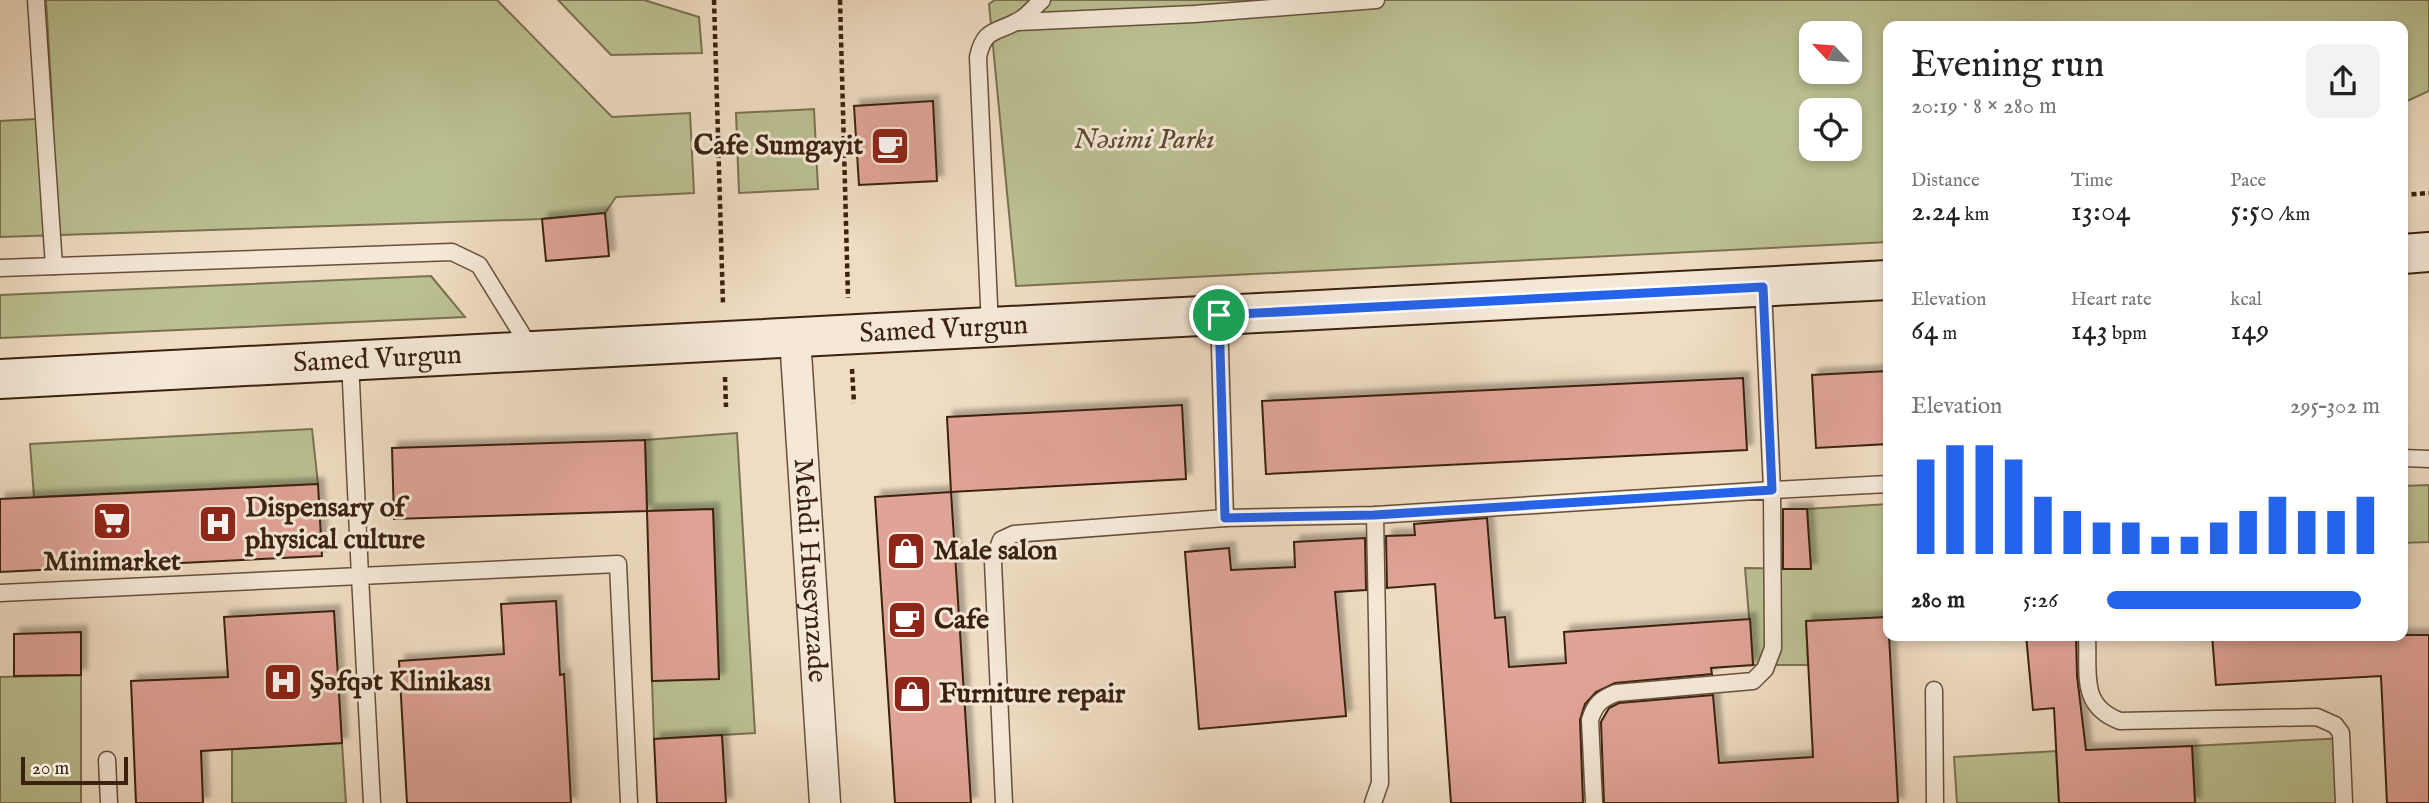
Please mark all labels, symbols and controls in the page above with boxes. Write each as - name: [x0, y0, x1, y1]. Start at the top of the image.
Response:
- north arrow: [1799, 21, 1862, 84]
- map controls: [1799, 21, 1862, 161]
- text: Evening run: [1911, 42, 2105, 90]
- button: share: [2306, 44, 2380, 118]
- text: 20:19 · 8 × 280 m: [1911, 92, 2057, 121]
- button: locate: [1799, 98, 1862, 161]
- park label: Nəsimi Parkı: [1073, 123, 1215, 158]
- cafe icon: Cafe Sumgayit: [869, 125, 911, 167]
- place label: Cafe Sumgayit: [694, 129, 863, 164]
- text: Distance: [1911, 169, 1980, 193]
- text: Time: [2071, 169, 2113, 193]
- text: Pace: [2230, 169, 2266, 193]
- text: 2.24: [1911, 193, 1960, 231]
- text: 13:04: [2071, 193, 2130, 231]
- text: 5:50: [2230, 193, 2275, 231]
- text: km: [1960, 203, 1989, 227]
- text: /km: [2275, 203, 2310, 227]
- pin: [1189, 285, 1249, 345]
- text: Elevation: [1911, 288, 1986, 312]
- text: Heart rate: [2071, 288, 2152, 312]
- text: kcal: [2230, 288, 2262, 312]
- icon: arrive: [1200, 296, 1238, 334]
- street label: Samed Vurgun: [858, 308, 1029, 351]
- text: 64: [1911, 312, 1938, 350]
- text: 143: [2071, 312, 2108, 350]
- text: 149: [2230, 312, 2269, 350]
- text: m: [1938, 322, 1957, 346]
- text: bpm: [2108, 322, 2147, 346]
- street label: Samed Vurgun: [292, 337, 463, 381]
- text: Elevation: [1911, 392, 2002, 421]
- text: 295–302 m: [2290, 392, 2380, 421]
- street label: Mehdi Huseynzade: [785, 457, 835, 684]
- place label: Dispensary of physical culture: [244, 491, 425, 558]
- supermarket icon: Minimarket: [91, 500, 133, 542]
- hospital icon: Dispensary of physical culture: [197, 503, 239, 545]
- shop icon: Male salon: [885, 530, 927, 572]
- place label: Male salon: [933, 534, 1057, 569]
- place label: Minimarket: [43, 545, 181, 580]
- text: 280 m: [1911, 586, 1965, 615]
- text: 5:26: [2023, 586, 2058, 615]
- cafe icon: Cafe: [886, 599, 928, 641]
- place label: Cafe: [934, 603, 989, 638]
- hospital icon: Şəfqət Klinikası: [262, 661, 304, 703]
- place label: Şəfqət Klinikası: [310, 665, 492, 700]
- shop icon: Furniture repair: [891, 673, 933, 715]
- place label: Furniture repair: [939, 677, 1126, 712]
- scale bar: [21, 754, 128, 786]
- text: 20 m: [32, 757, 69, 781]

